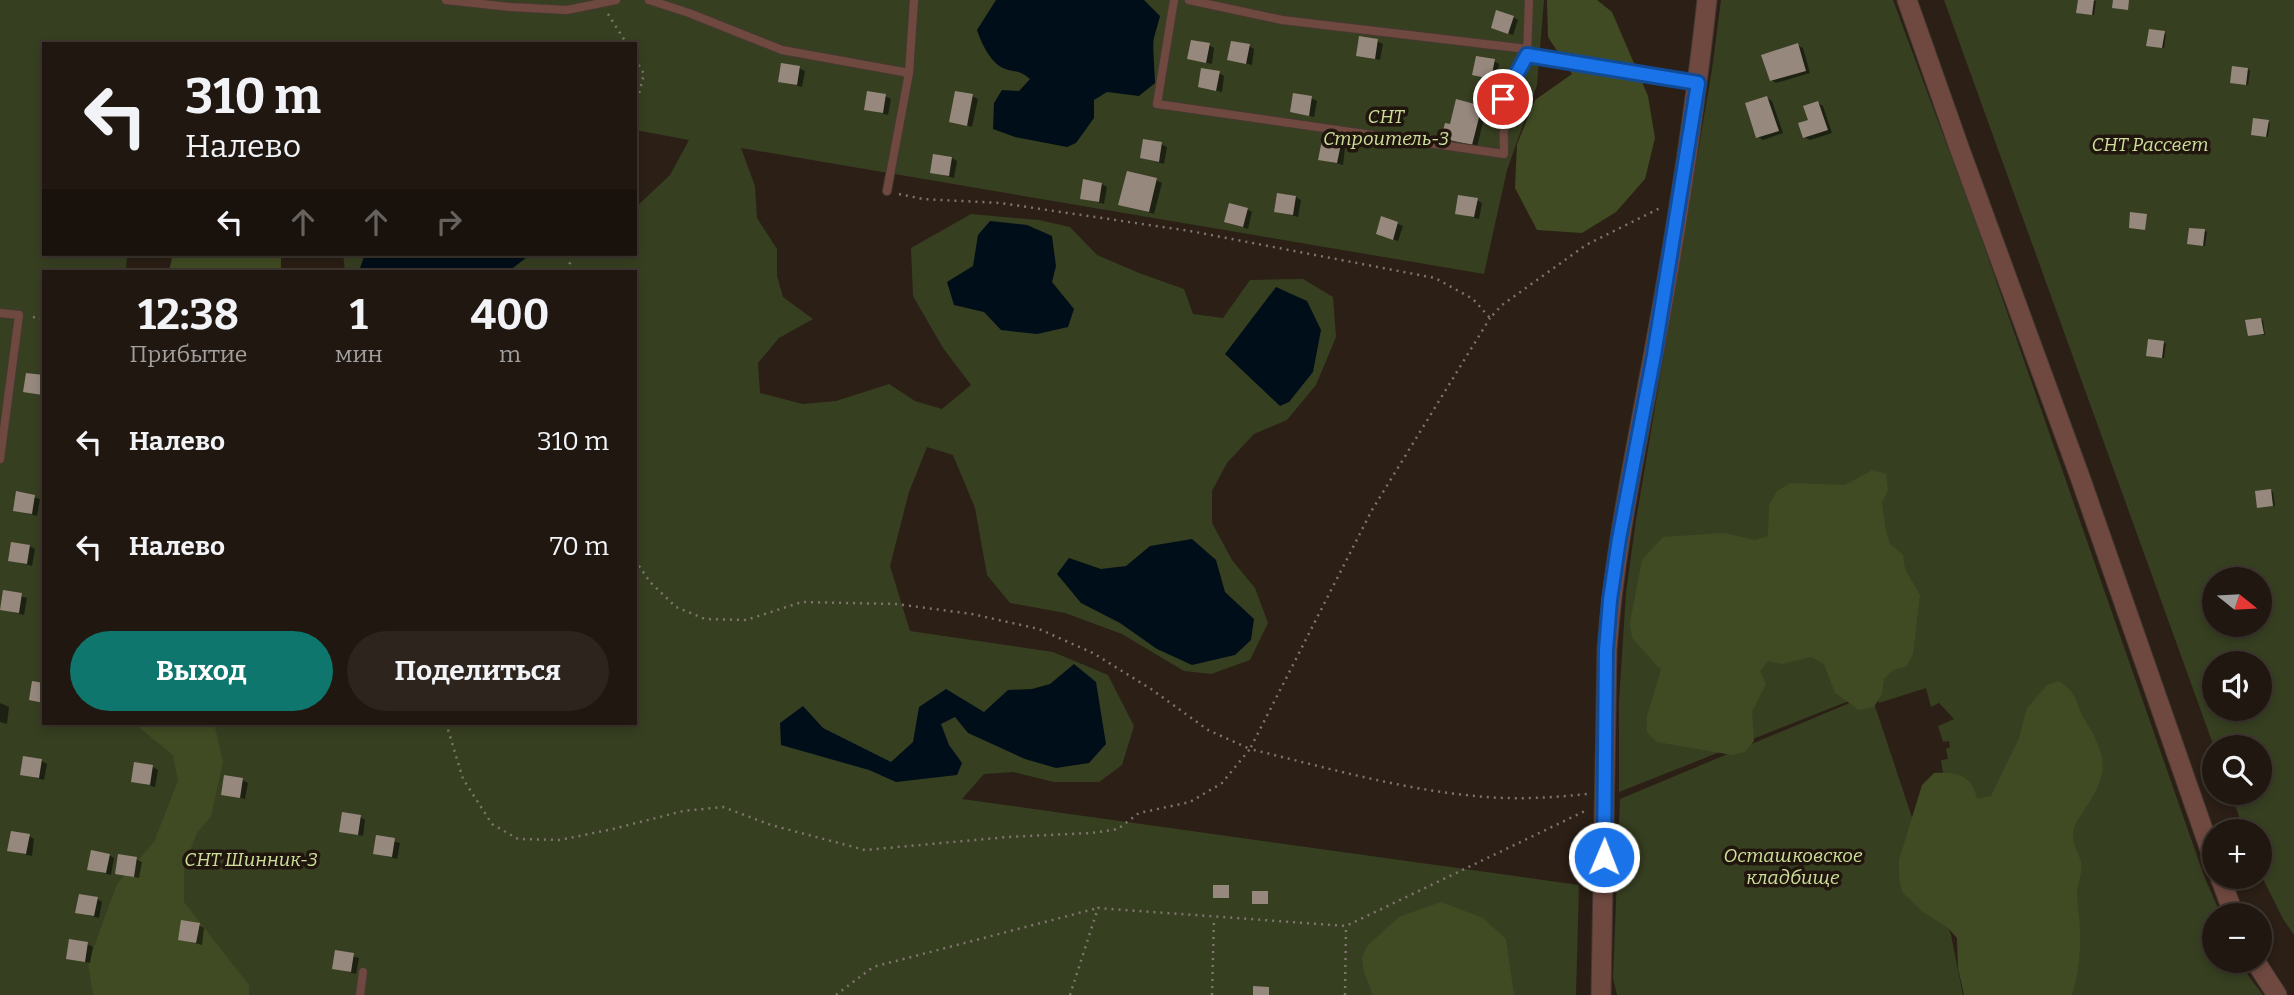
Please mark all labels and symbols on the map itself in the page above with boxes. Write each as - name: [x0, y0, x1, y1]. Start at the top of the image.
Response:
- pin: [1473, 69, 1533, 129]
- park label: СНТ Строитель-3: [1323, 105, 1449, 150]
- park label: СНТ Рассвет: [2092, 133, 2208, 156]
- north arrow: [2202, 567, 2272, 637]
- position arrow: [1567, 820, 1641, 894]
- park label: Осташковское кладбище: [1724, 844, 1863, 889]
- park label: СНТ Шинник-3: [184, 848, 318, 871]

